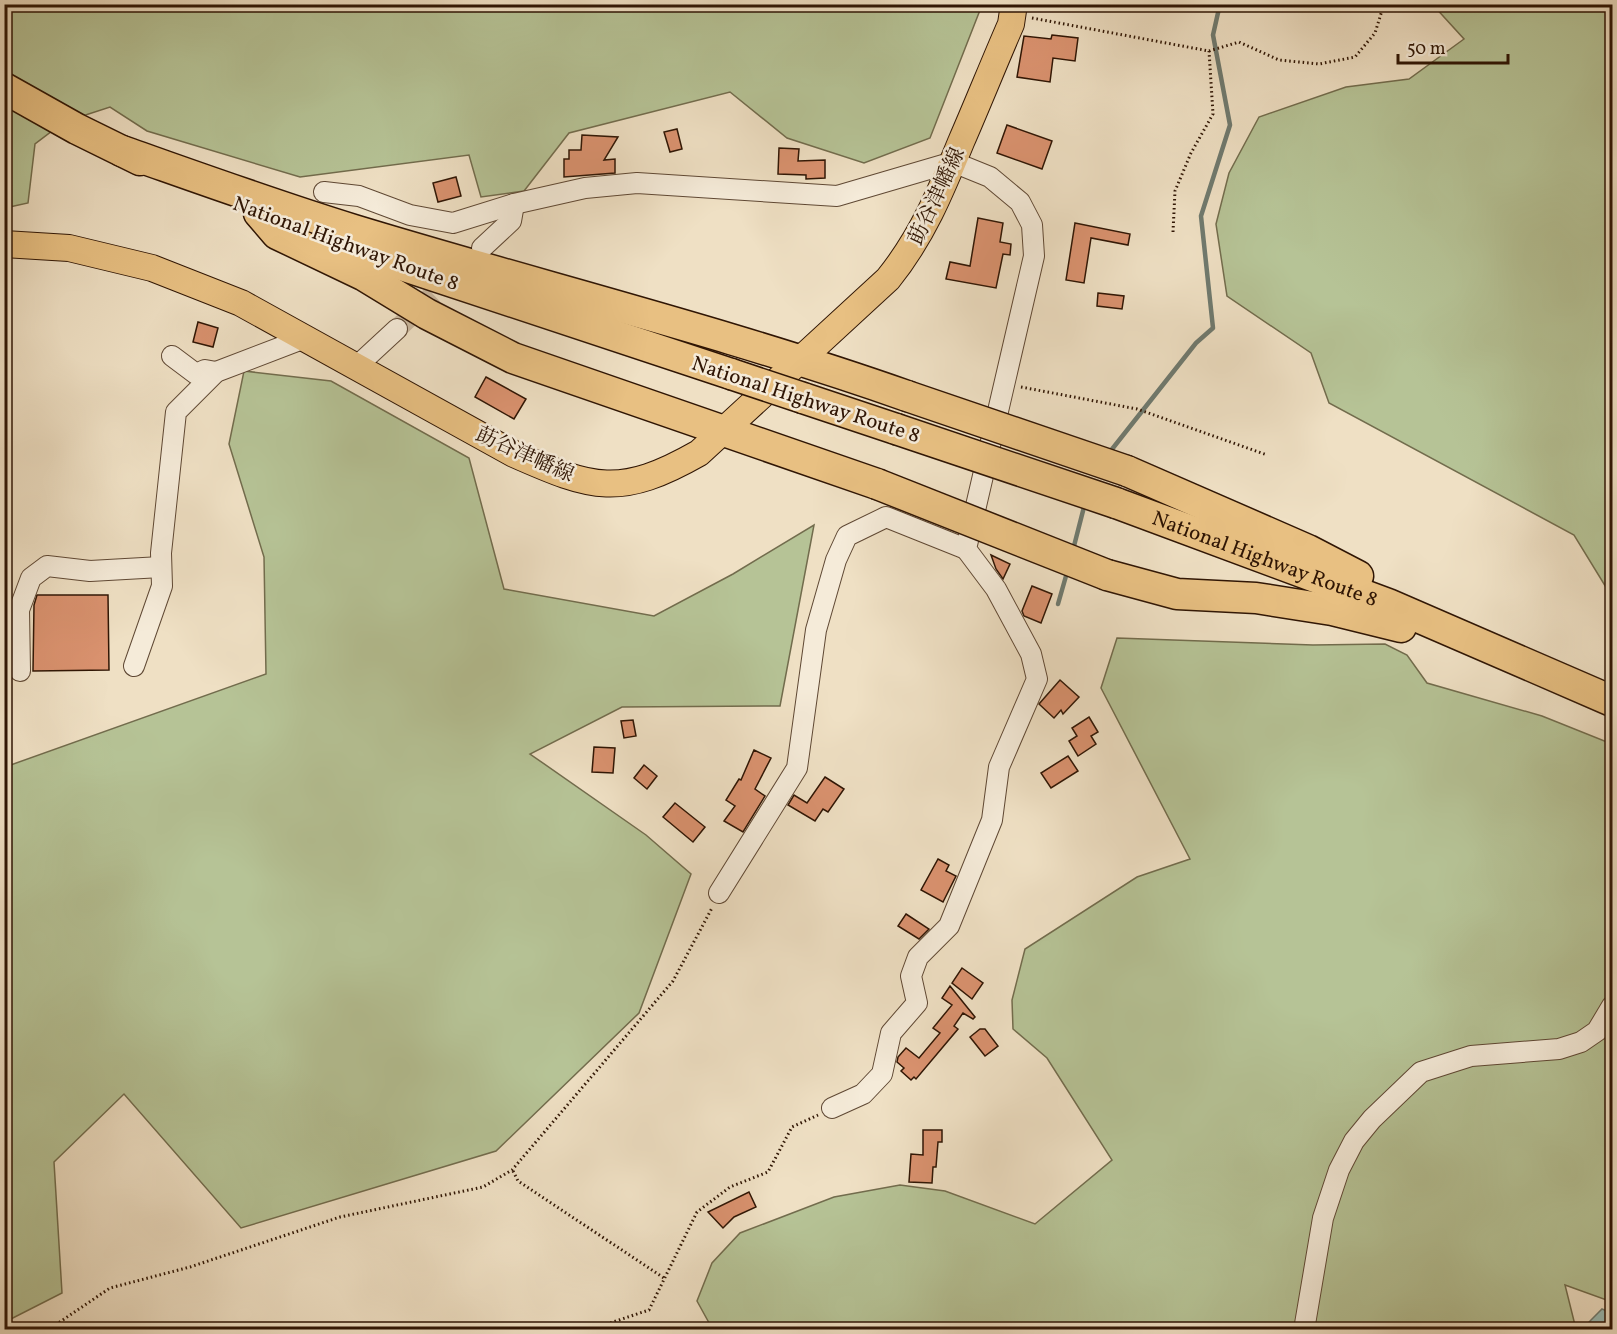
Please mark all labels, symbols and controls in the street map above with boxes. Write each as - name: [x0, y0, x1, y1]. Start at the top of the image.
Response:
- scale bar: [1398, 27, 1508, 65]
- text: 50 m: [1407, 37, 1446, 62]
- street label: 莇谷津幡線: [902, 143, 973, 250]
- street label: National Highway Route 8: [228, 190, 463, 299]
- street label: National Highway Route 8: [688, 350, 923, 451]
- street label: 莇谷津幡線: [471, 421, 578, 490]
- street label: National Highway Route 8: [1148, 505, 1381, 615]

